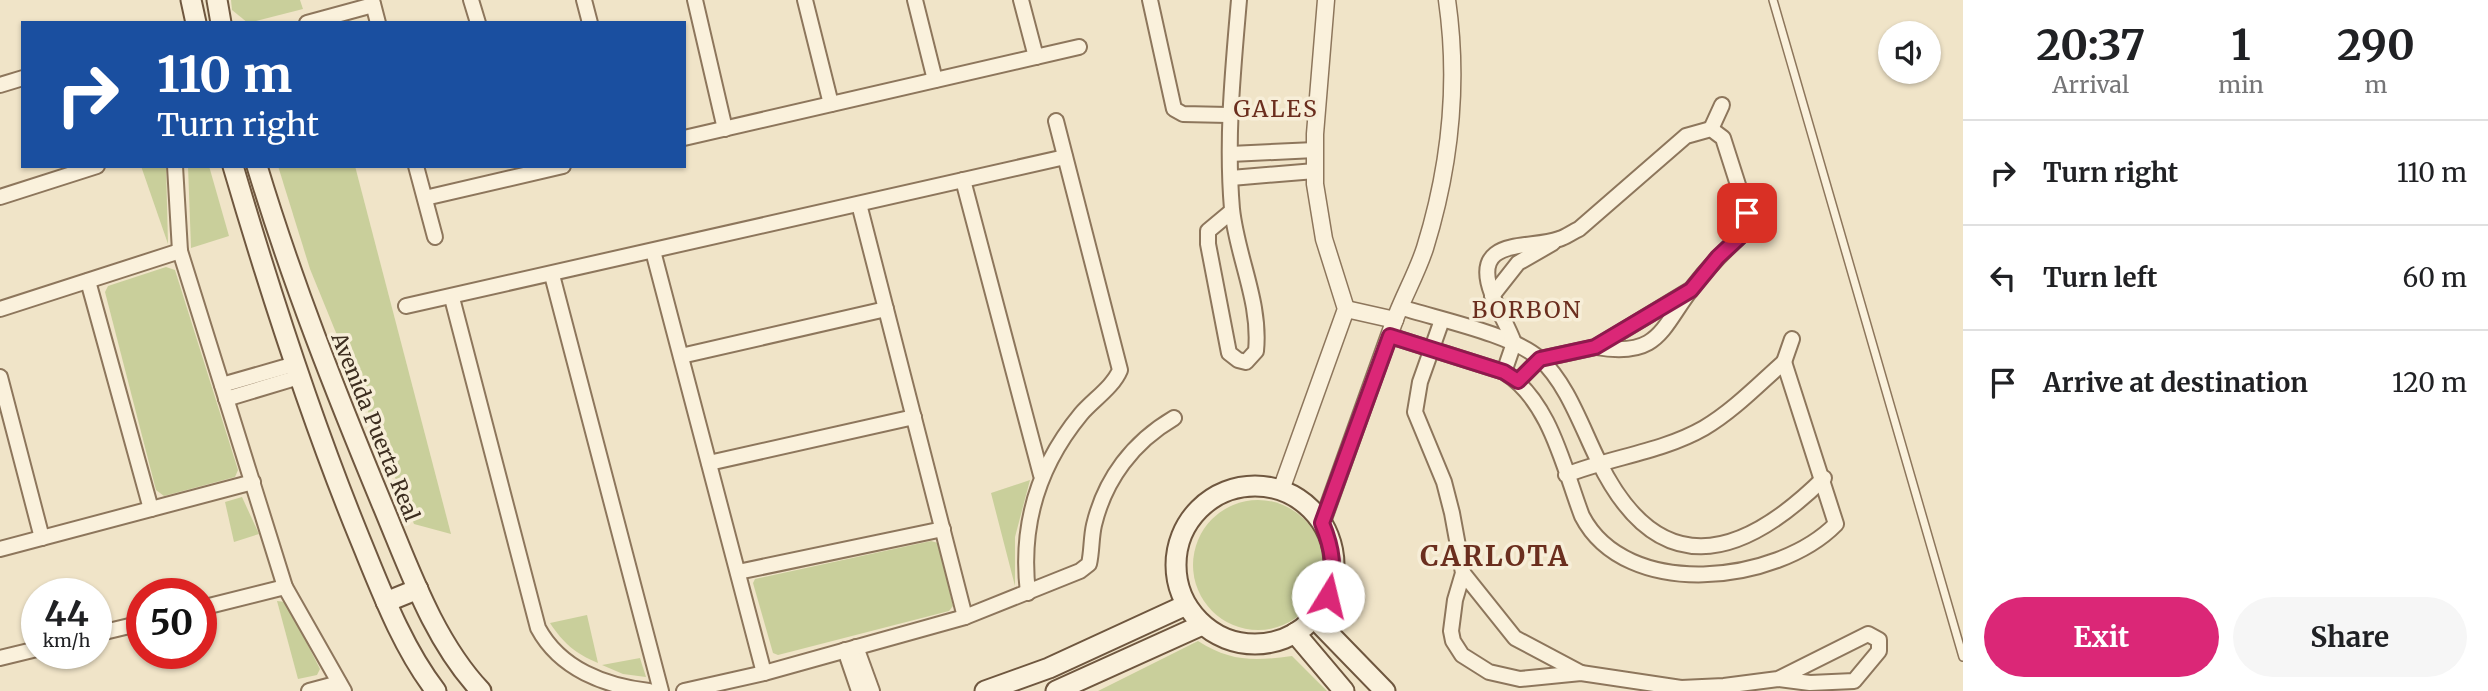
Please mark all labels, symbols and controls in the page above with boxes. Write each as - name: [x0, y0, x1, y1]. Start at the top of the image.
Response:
- text: 20:37: [2036, 19, 2145, 71]
- text: 1: [2231, 19, 2251, 71]
- text: 290: [2337, 19, 2415, 71]
- map controls: [1878, 21, 1941, 84]
- button: sound: [1878, 21, 1941, 84]
- text: 110 m: [157, 44, 292, 105]
- icon: right: [42, 49, 133, 140]
- text: Arrival: [2052, 70, 2129, 99]
- text: min: [2218, 70, 2264, 99]
- text: m: [2364, 70, 2387, 99]
- district label: GALES: [1233, 94, 1319, 123]
- text: Turn right: [157, 105, 319, 145]
- icon: right: [1984, 154, 2022, 192]
- text: Turn right: [2043, 156, 2178, 189]
- text: 110 m: [2397, 156, 2467, 189]
- pin: [1717, 183, 1777, 243]
- icon: arrive: [1728, 194, 1766, 232]
- icon: left: [1984, 259, 2022, 297]
- text: Turn left: [2043, 261, 2157, 294]
- text: 60 m: [2403, 261, 2467, 294]
- district label: BORBON: [1472, 295, 1582, 324]
- street label: Avenida Puerta Real: [325, 328, 426, 525]
- icon: arrive: [1984, 364, 2022, 402]
- text: Arrive at destination: [2043, 366, 2308, 399]
- text: 120 m: [2392, 366, 2467, 399]
- district label: CARLOTA: [1420, 538, 1570, 574]
- position arrow: [1291, 559, 1365, 633]
- speed limit sign: 50: [126, 578, 217, 669]
- text: 44: [44, 592, 89, 636]
- button: Exit: [1984, 597, 2219, 677]
- button: Share: [2233, 597, 2467, 677]
- text: km/h: [43, 629, 90, 652]

